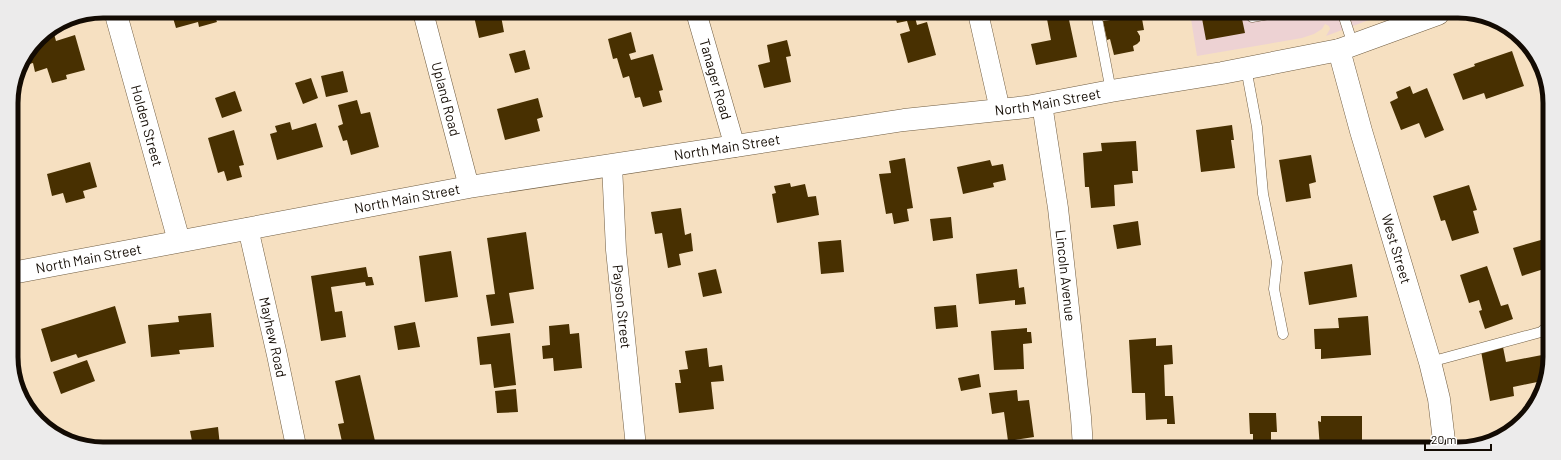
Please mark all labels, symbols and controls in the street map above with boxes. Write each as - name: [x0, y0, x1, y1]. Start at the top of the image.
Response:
- street label: Tanager Road: [696, 37, 736, 122]
- street label: Upland Road: [428, 60, 464, 138]
- street label: Holden Street: [128, 83, 167, 168]
- street label: North Main Street: [994, 84, 1102, 118]
- street label: North Main Street: [673, 130, 781, 163]
- street label: North Main Street: [353, 180, 461, 216]
- street label: West Street: [1378, 212, 1415, 286]
- street label: Lincoln Avenue: [1052, 229, 1079, 322]
- street label: North Main Street: [34, 240, 143, 276]
- street label: Payson Street: [610, 264, 635, 349]
- street label: Mayhew Road: [256, 295, 290, 379]
- scale bar: [1425, 426, 1491, 452]
- text: 20 m: [1431, 432, 1457, 446]

